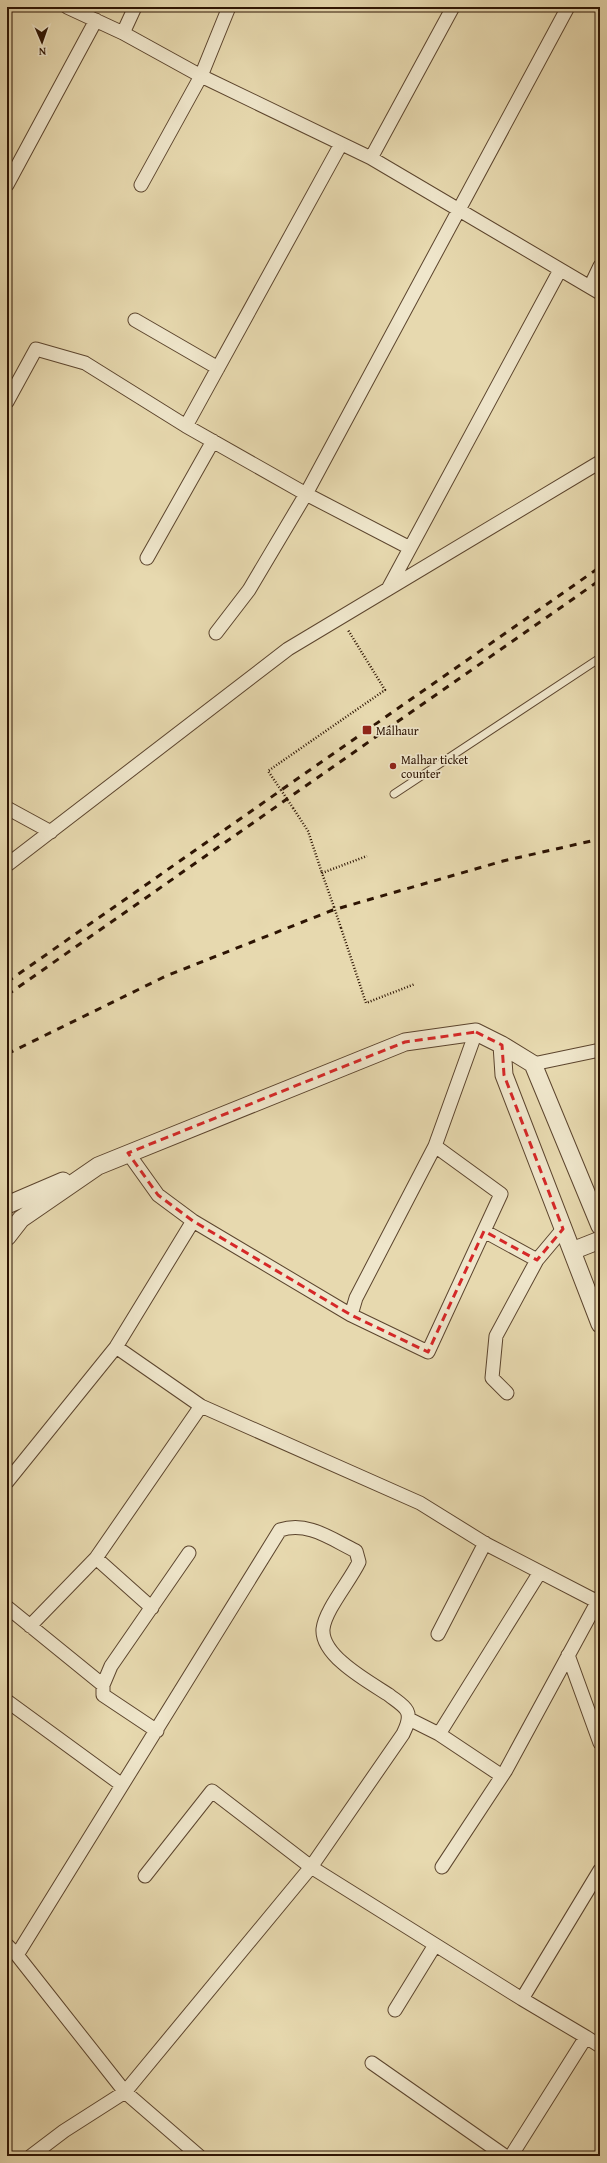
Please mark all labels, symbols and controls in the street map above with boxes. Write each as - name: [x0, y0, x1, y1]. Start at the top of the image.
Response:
- north arrow: [22, 22, 62, 62]
- text: N: [38, 44, 46, 60]
- place label: Malhaur: [376, 722, 419, 739]
- marker: Malhaur: [361, 724, 373, 736]
- place label: Malhar ticket counter: [401, 751, 469, 782]
- marker: Malhar ticket counter: [388, 761, 398, 771]

